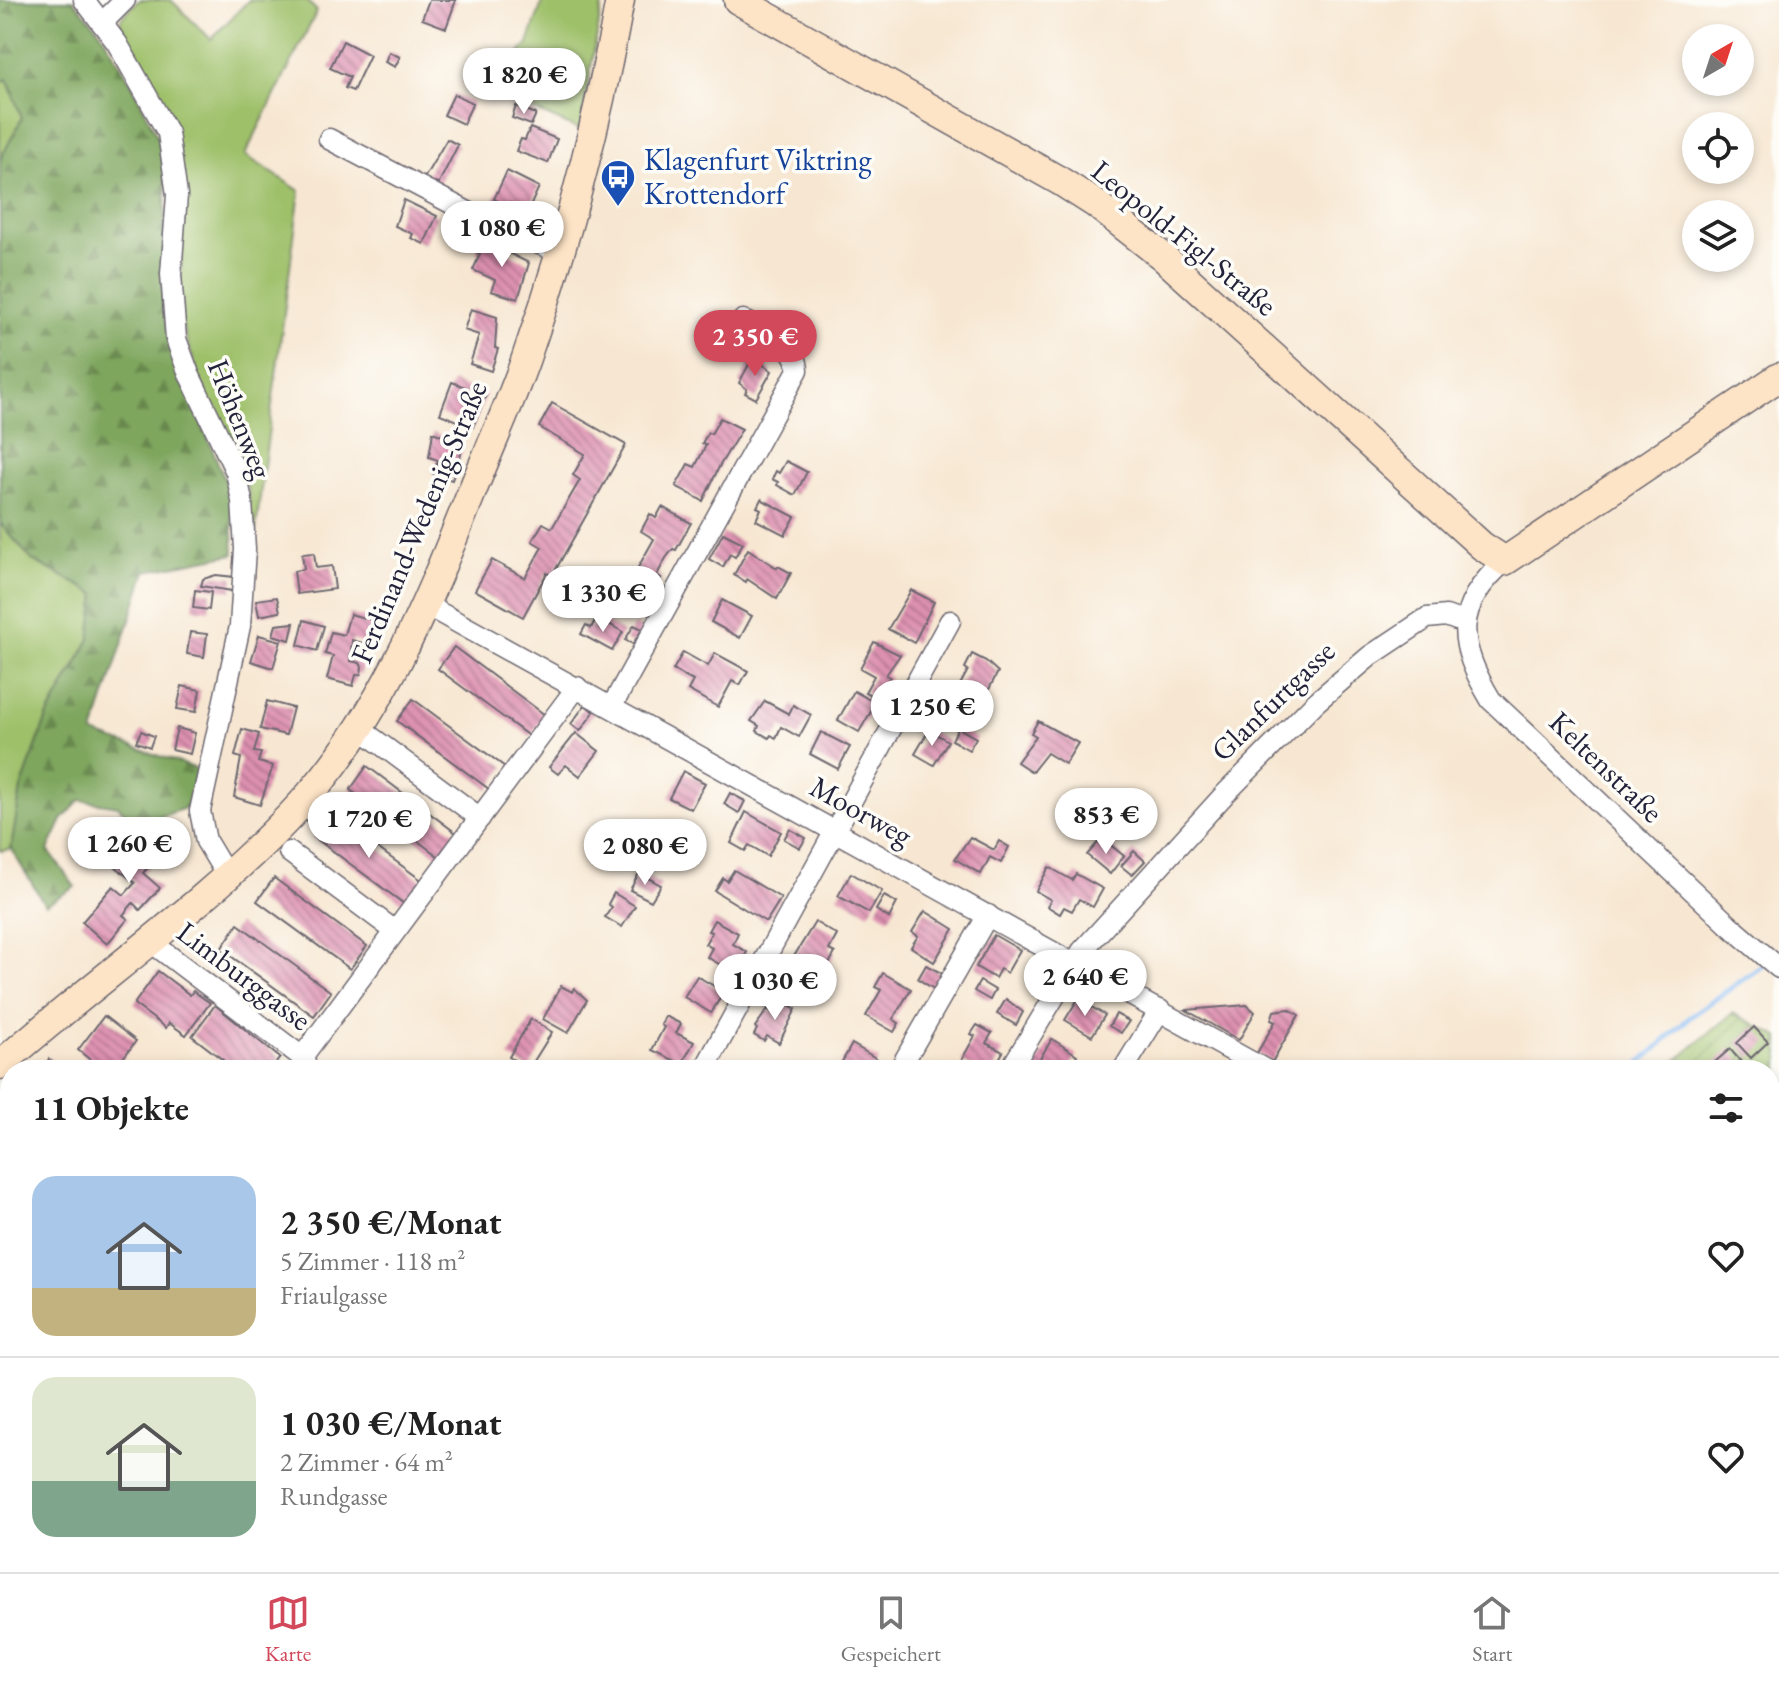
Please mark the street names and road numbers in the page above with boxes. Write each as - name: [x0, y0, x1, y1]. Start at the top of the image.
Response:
- street label: Leopold-Figl-Straße: [1084, 151, 1285, 324]
- street label: Höhenweg: [199, 353, 282, 485]
- street label: Ferdinand-Wedenig-Straße: [341, 375, 496, 669]
- street label: Glanfurtgasse: [1202, 632, 1343, 769]
- street label: Keltenstraße: [1541, 703, 1672, 831]
- street label: Moorweg: [803, 767, 920, 855]
- street label: Limburggasse: [169, 912, 319, 1039]

